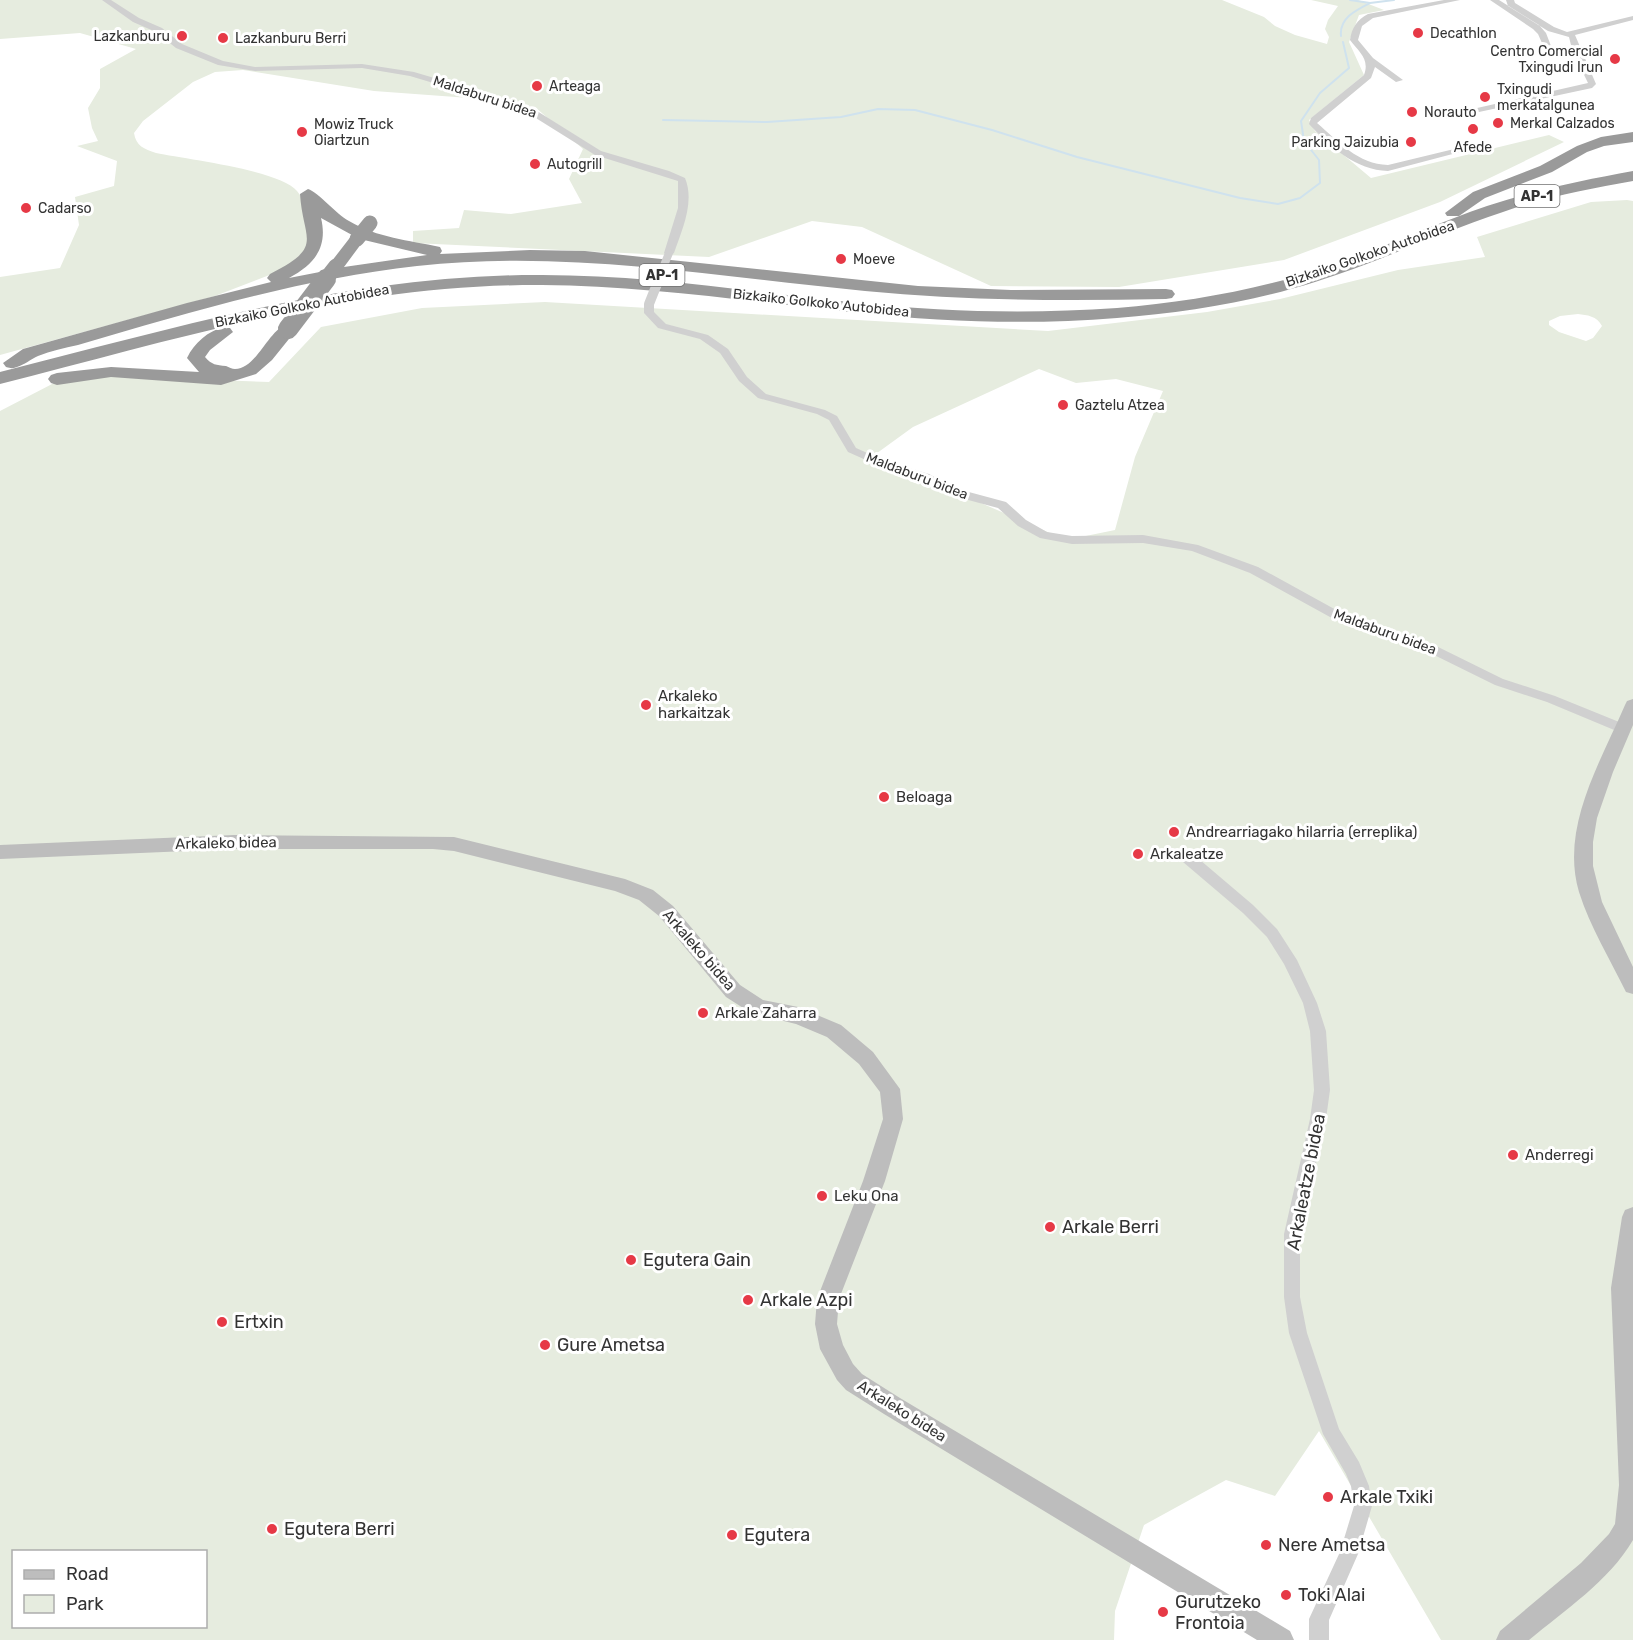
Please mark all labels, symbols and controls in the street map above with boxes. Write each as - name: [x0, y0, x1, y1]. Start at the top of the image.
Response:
- place label: Decathlon: [1430, 25, 1497, 42]
- marker: Decathlon: [1411, 26, 1425, 40]
- place label: Lazkanburu: [93, 28, 170, 45]
- marker: Lazkanburu: [175, 29, 189, 43]
- place label: Lazkanburu Berri: [235, 30, 346, 47]
- marker: Lazkanburu Berri: [216, 31, 230, 45]
- place label: Centro Comercial Txingudi Irun: [1490, 43, 1603, 76]
- marker: Centro Comercial Txingudi Irun: [1608, 52, 1622, 66]
- street label: Maldaburu bidea: [431, 72, 539, 122]
- place label: Arteaga: [549, 78, 601, 95]
- marker: Arteaga: [530, 79, 544, 93]
- place label: Txingudi merkatalgunea: [1497, 81, 1595, 114]
- marker: Txingudi merkatalgunea: [1478, 90, 1492, 104]
- place label: Norauto: [1424, 104, 1477, 121]
- marker: Norauto: [1405, 105, 1419, 119]
- place label: Merkal Calzados: [1510, 115, 1615, 132]
- place label: Mowiz Truck Oiartzun: [314, 116, 394, 149]
- marker: Merkal Calzados: [1491, 116, 1505, 130]
- marker: Afede: [1466, 122, 1480, 136]
- marker: Mowiz Truck Oiartzun: [295, 125, 309, 139]
- place label: Parking Jaizubia: [1291, 134, 1399, 151]
- marker: Parking Jaizubia: [1404, 135, 1418, 149]
- place label: Afede: [1454, 139, 1492, 156]
- place label: Autogrill: [547, 156, 602, 173]
- marker: Autogrill: [528, 157, 542, 171]
- road number: AP-1: [1514, 185, 1560, 207]
- place label: Cadarso: [38, 200, 92, 217]
- marker: Cadarso: [19, 201, 33, 215]
- street label: Bizkaiko Golkoko Autobidea: [1283, 217, 1457, 291]
- place label: Moeve: [853, 251, 895, 268]
- marker: Moeve: [834, 252, 848, 266]
- road number: AP-1: [640, 264, 684, 286]
- street label: Bizkaiko Golkoko Autobidea: [213, 281, 391, 331]
- street label: Bizkaiko Golkoko Autobidea: [732, 285, 910, 321]
- place label: Gaztelu Atzea: [1075, 397, 1165, 414]
- marker: Gaztelu Atzea: [1056, 398, 1070, 412]
- street label: Maldaburu bidea: [864, 449, 970, 503]
- street label: Maldaburu bidea: [1331, 606, 1439, 658]
- place label: Arkaleko harkaitzak: [658, 687, 730, 722]
- marker: Arkaleko harkaitzak: [639, 698, 653, 712]
- place label: Beloaga: [896, 788, 952, 806]
- marker: Beloaga: [877, 790, 891, 804]
- place label: Andrearriagako hilarria (erreplika): [1186, 823, 1417, 841]
- marker: Andrearriagako hilarria (erreplika): [1167, 825, 1181, 839]
- street label: Arkaleko bidea: [175, 833, 277, 853]
- place label: Arkaleatze: [1150, 845, 1224, 863]
- marker: Arkaleatze: [1131, 847, 1145, 861]
- street label: Arkaleko bidea: [659, 906, 739, 994]
- place label: Arkale Zaharra: [715, 1004, 817, 1022]
- marker: Arkale Zaharra: [696, 1006, 710, 1020]
- street label: Arkaleatze bidea: [1282, 1112, 1330, 1252]
- place label: Anderregi: [1525, 1146, 1594, 1164]
- marker: Anderregi: [1506, 1148, 1520, 1162]
- place label: Leku Ona: [834, 1187, 899, 1205]
- marker: Leku Ona: [815, 1189, 829, 1203]
- place label: Arkale Berri: [1062, 1216, 1159, 1238]
- marker: Arkale Berri: [1043, 1220, 1057, 1234]
- place label: Egutera Gain: [643, 1249, 751, 1271]
- marker: Egutera Gain: [624, 1253, 638, 1267]
- place label: Arkale Azpi: [760, 1289, 853, 1311]
- marker: Arkale Azpi: [741, 1293, 755, 1307]
- place label: Ertxin: [234, 1311, 284, 1333]
- marker: Ertxin: [215, 1315, 229, 1329]
- place label: Gure Ametsa: [557, 1334, 665, 1356]
- marker: Gure Ametsa: [538, 1338, 552, 1352]
- street label: Arkaleko bidea: [854, 1376, 950, 1446]
- place label: Arkale Txiki: [1340, 1486, 1433, 1508]
- marker: Arkale Txiki: [1321, 1490, 1335, 1504]
- place label: Egutera Berri: [284, 1518, 395, 1540]
- marker: Egutera Berri: [265, 1522, 279, 1536]
- place label: Egutera: [744, 1524, 810, 1546]
- marker: Egutera: [725, 1528, 739, 1542]
- place label: Nere Ametsa: [1278, 1534, 1386, 1556]
- marker: Nere Ametsa: [1259, 1538, 1273, 1552]
- legend: [12, 1550, 207, 1628]
- text: Road: [66, 1563, 109, 1585]
- place label: Toki Alai: [1298, 1584, 1365, 1606]
- marker: Toki Alai: [1279, 1588, 1293, 1602]
- place label: Gurutzeko Frontoia: [1175, 1591, 1261, 1634]
- text: Park: [66, 1593, 104, 1615]
- marker: Gurutzeko Frontoia: [1156, 1605, 1170, 1619]

